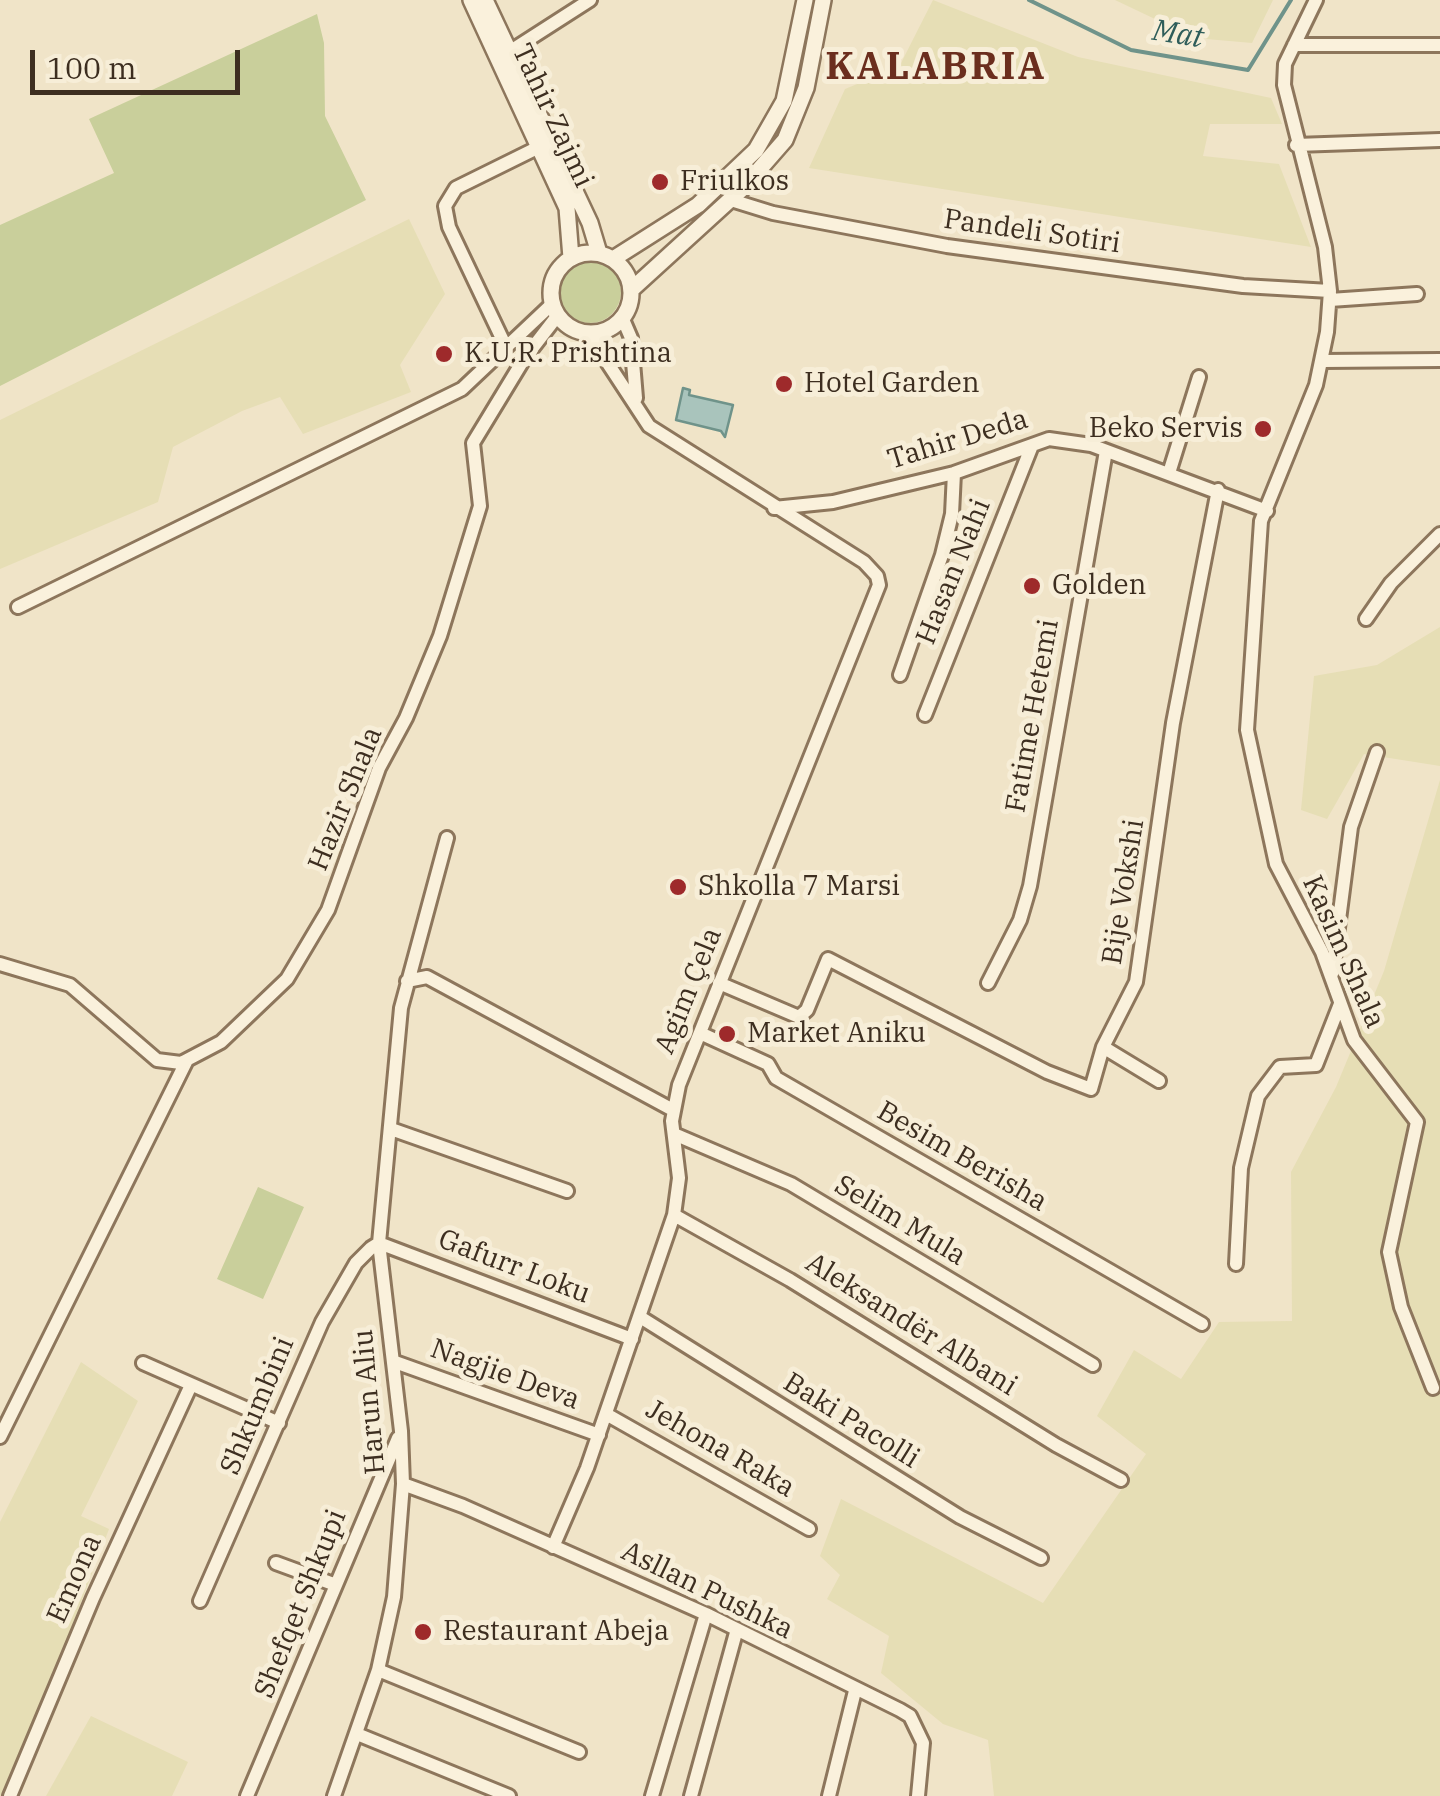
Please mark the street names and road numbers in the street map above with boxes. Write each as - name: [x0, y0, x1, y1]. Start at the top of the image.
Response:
- street label: Tahir Zajmi: [504, 39, 600, 193]
- street label: Pandeli Sotiri: [941, 203, 1123, 261]
- street label: Tahir Deda: [884, 403, 1032, 477]
- street label: Hasan Nahi: [910, 494, 998, 650]
- street label: Fatime Hetemi: [999, 617, 1067, 815]
- street label: Hazir Shala: [302, 722, 390, 876]
- street label: Bije Vokshi: [1096, 817, 1152, 967]
- street label: Kasim Shala: [1294, 871, 1392, 1033]
- street label: Agim Çela: [649, 923, 729, 1059]
- street label: Besim Berisha: [871, 1095, 1053, 1219]
- street label: Selim Mula: [828, 1169, 972, 1273]
- street label: Gafurr Loku: [433, 1223, 595, 1311]
- street label: Aleksandër Albani: [799, 1246, 1023, 1404]
- street label: Harun Aliu: [347, 1328, 393, 1476]
- street label: Shkumbini: [214, 1332, 302, 1480]
- street label: Nagjie Deva: [426, 1332, 584, 1418]
- street label: Baki Pacolli: [777, 1366, 925, 1476]
- street label: Jehona Raka: [640, 1393, 800, 1505]
- street label: Shefqet Shkupi: [248, 1505, 354, 1703]
- street label: Emona: [41, 1529, 109, 1629]
- street label: Asllan Pushka: [616, 1535, 798, 1647]

